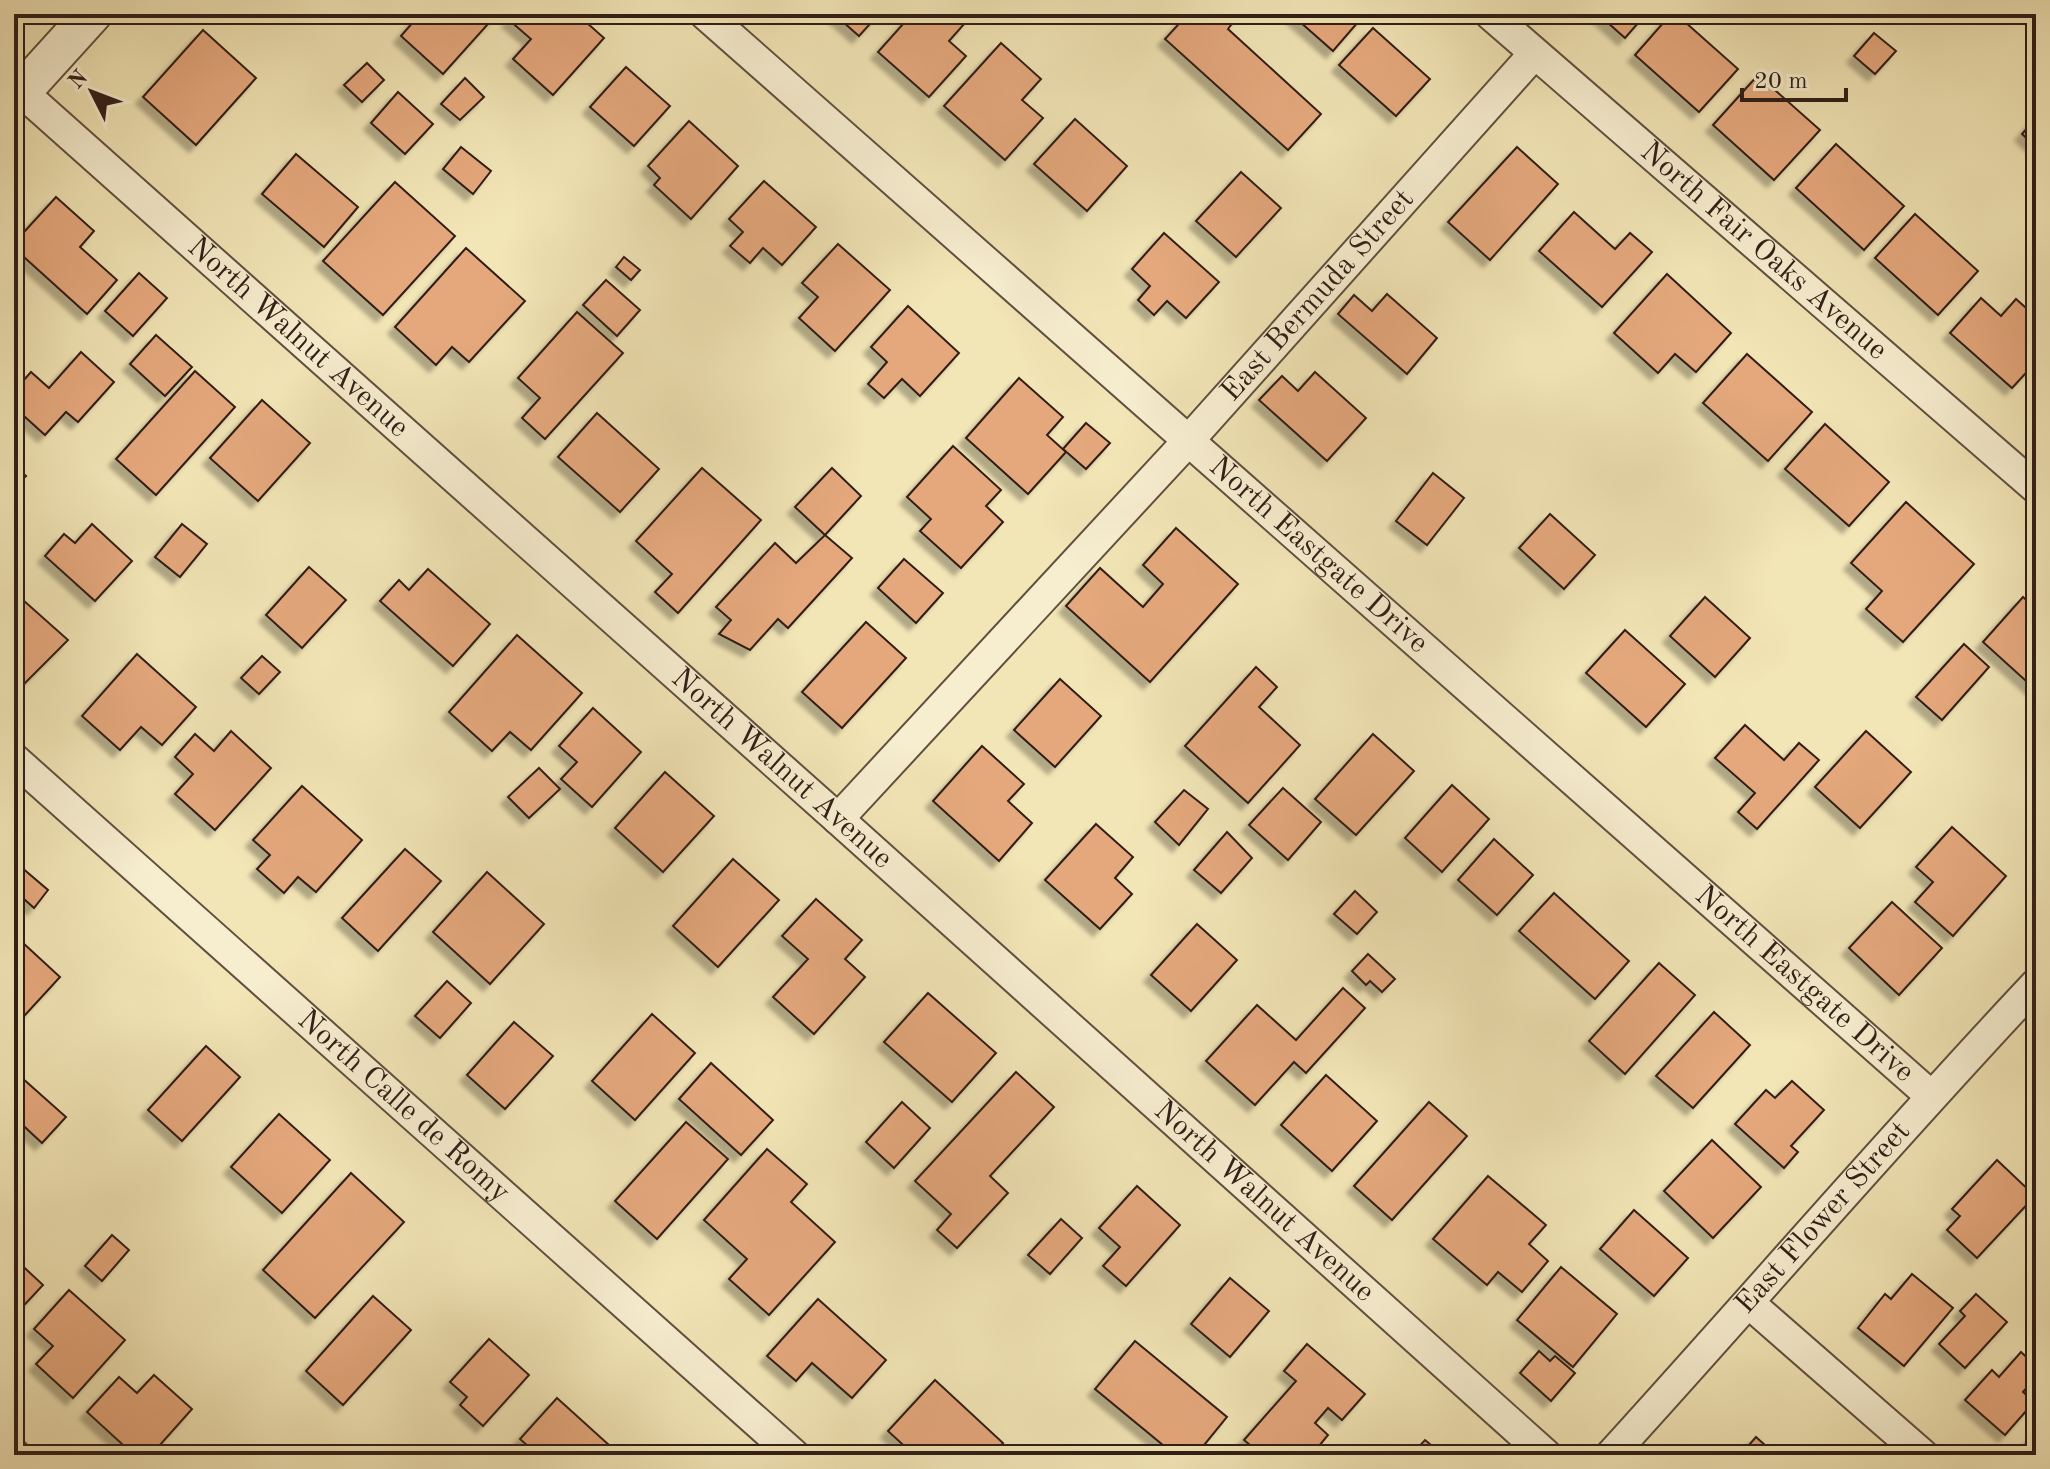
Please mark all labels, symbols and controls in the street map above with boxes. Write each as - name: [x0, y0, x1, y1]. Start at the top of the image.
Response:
- north arrow: [52, 52, 132, 132]
- scale bar: [1742, 52, 1846, 102]
- text: N: [65, 66, 93, 94]
- text: 20 m: [1754, 70, 1808, 94]
- street label: North Fair Oaks Avenue: [1634, 136, 1892, 366]
- street label: East Bermuda Street: [1216, 184, 1420, 407]
- street label: North Walnut Avenue: [182, 232, 414, 444]
- street label: North Eastgate Drive: [1203, 451, 1433, 659]
- street label: North Walnut Avenue: [665, 663, 898, 875]
- street label: North Eastgate Drive: [1689, 880, 1919, 1088]
- street label: North Calle de Romy: [292, 1004, 515, 1209]
- street label: North Walnut Avenue: [1148, 1095, 1380, 1308]
- street label: East Flower Street: [1730, 1116, 1916, 1320]

